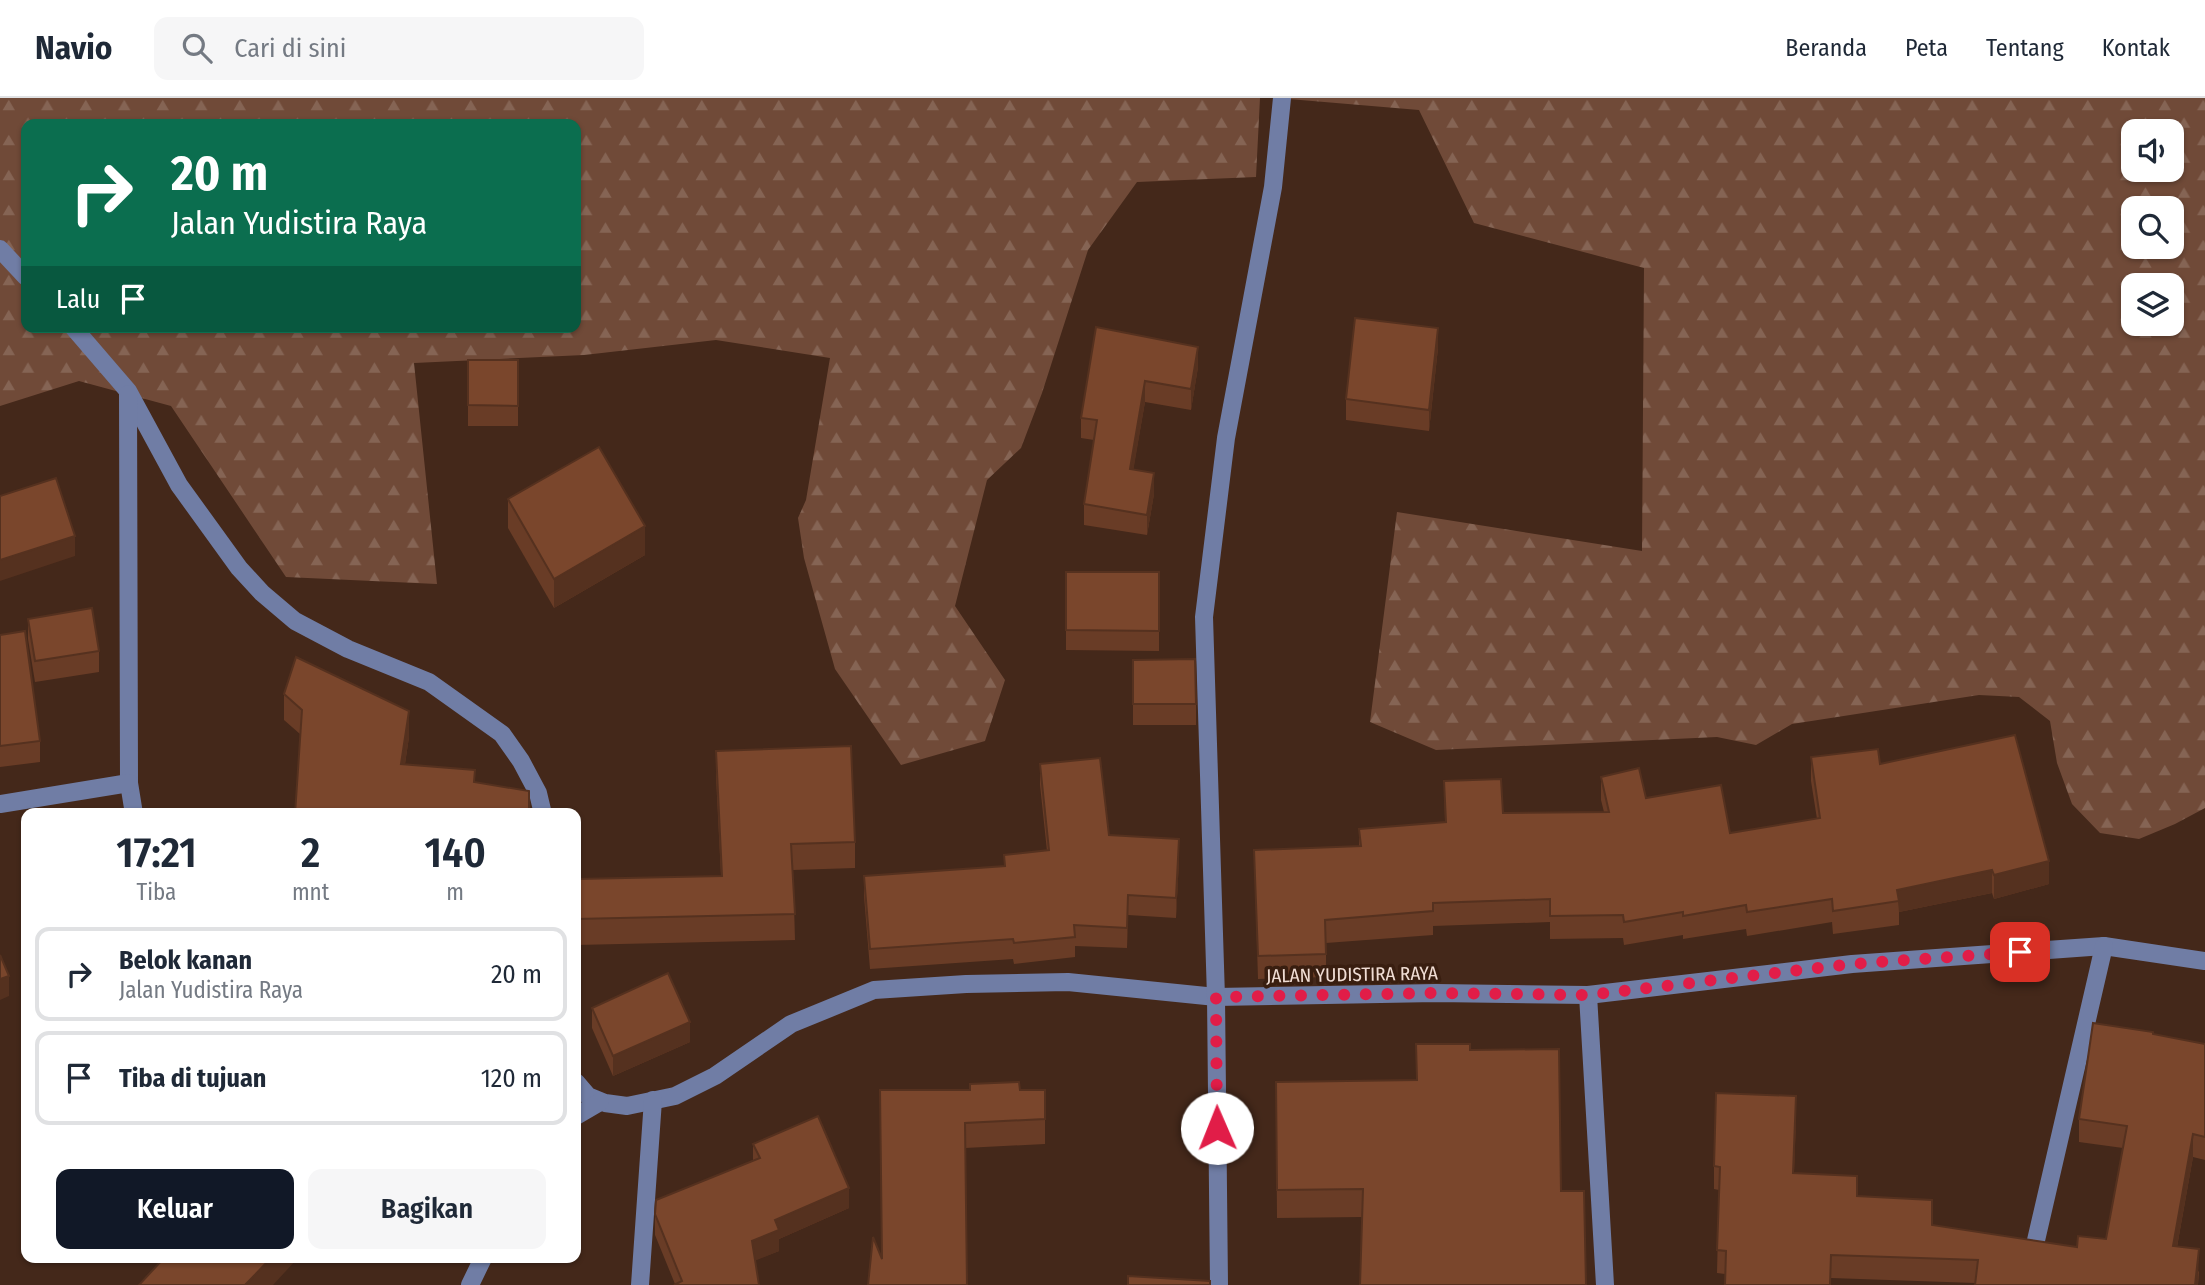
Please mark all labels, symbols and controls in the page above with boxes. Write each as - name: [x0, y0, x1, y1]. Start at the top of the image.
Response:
- search box: [154, 17, 644, 80]
- text: Navio: [35, 28, 112, 68]
- icon: search: [178, 29, 216, 67]
- text: Cari di sini: [234, 33, 346, 64]
- text: Beranda: [1785, 34, 1867, 62]
- text: Peta: [1905, 34, 1948, 62]
- text: Tentang: [1986, 34, 2064, 62]
- text: Kontak: [2102, 34, 2170, 62]
- map controls: [2121, 119, 2184, 336]
- button: sound: [2121, 119, 2184, 182]
- text: 20 m: [171, 144, 268, 203]
- icon: right: [56, 147, 147, 238]
- button: search: [2121, 196, 2184, 259]
- text: Jalan Yudistira Raya: [171, 204, 427, 242]
- button: layers: [2121, 273, 2184, 336]
- icon: arrive: [114, 280, 152, 318]
- text: Lalu: [56, 284, 100, 315]
- text: 17:21: [116, 828, 197, 878]
- text: 2: [301, 828, 320, 878]
- text: 140: [424, 828, 486, 878]
- text: Tiba: [137, 878, 176, 906]
- text: mnt: [292, 878, 329, 906]
- text: m: [446, 878, 464, 906]
- pin: [1990, 922, 2050, 982]
- icon: arrive: [2001, 933, 2039, 971]
- text: Belok kanan: [119, 945, 252, 976]
- icon: right: [60, 955, 98, 993]
- text: 20 m: [491, 959, 542, 990]
- street label: JALAN YUDISTIRA RAYA: [1266, 962, 1438, 987]
- text: Jalan Yudistira Raya: [119, 976, 303, 1004]
- icon: arrive: [60, 1059, 98, 1097]
- text: Tiba di tujuan: [119, 1063, 266, 1094]
- text: 120 m: [481, 1063, 542, 1094]
- position arrow: [1180, 1091, 1254, 1165]
- button: Keluar: [56, 1169, 294, 1249]
- button: Bagikan: [308, 1169, 546, 1249]

